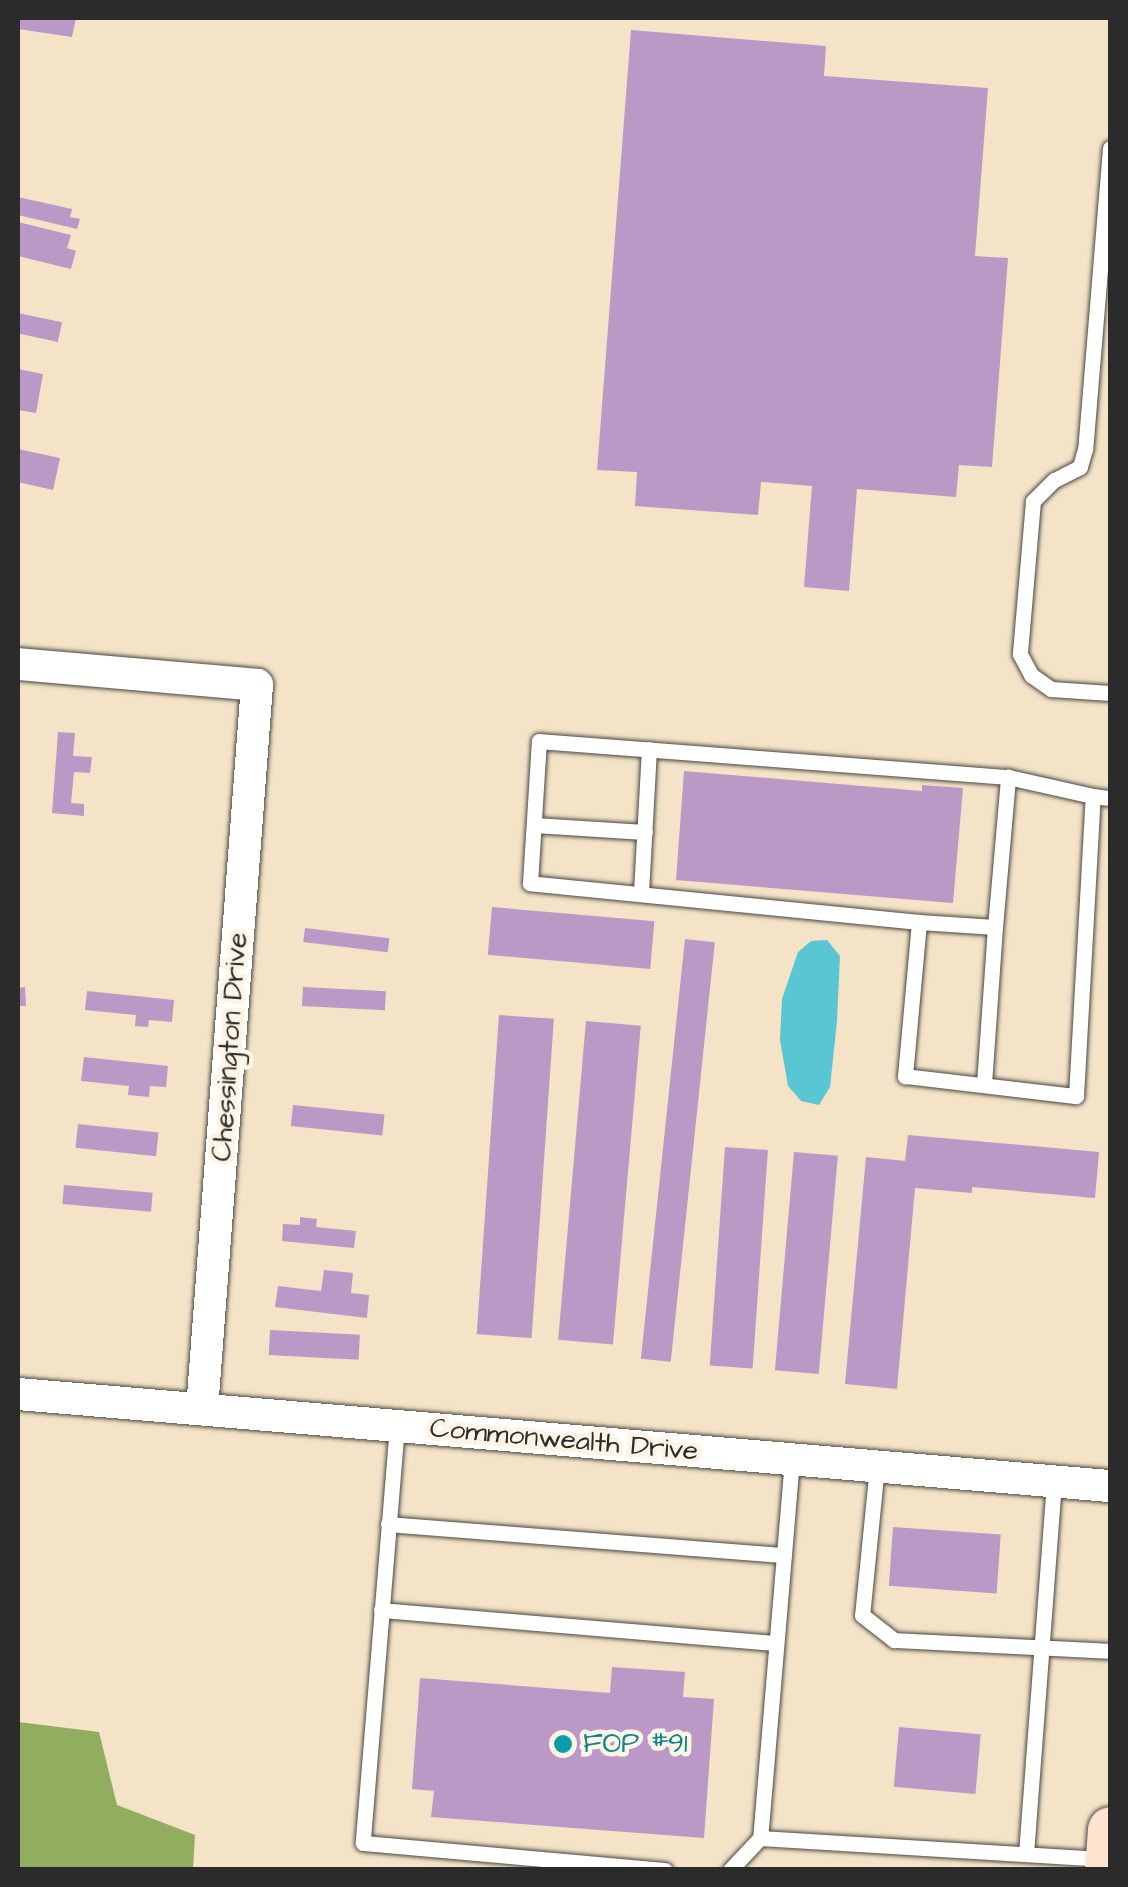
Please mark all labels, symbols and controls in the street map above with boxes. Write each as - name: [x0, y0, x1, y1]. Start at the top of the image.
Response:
- street label: Chessington Drive: [205, 931, 255, 1163]
- street label: Commonwealth Drive: [428, 1412, 700, 1468]
- place label: FOP #91: [583, 1727, 688, 1761]
- marker: FOP #91: [552, 1733, 574, 1755]

